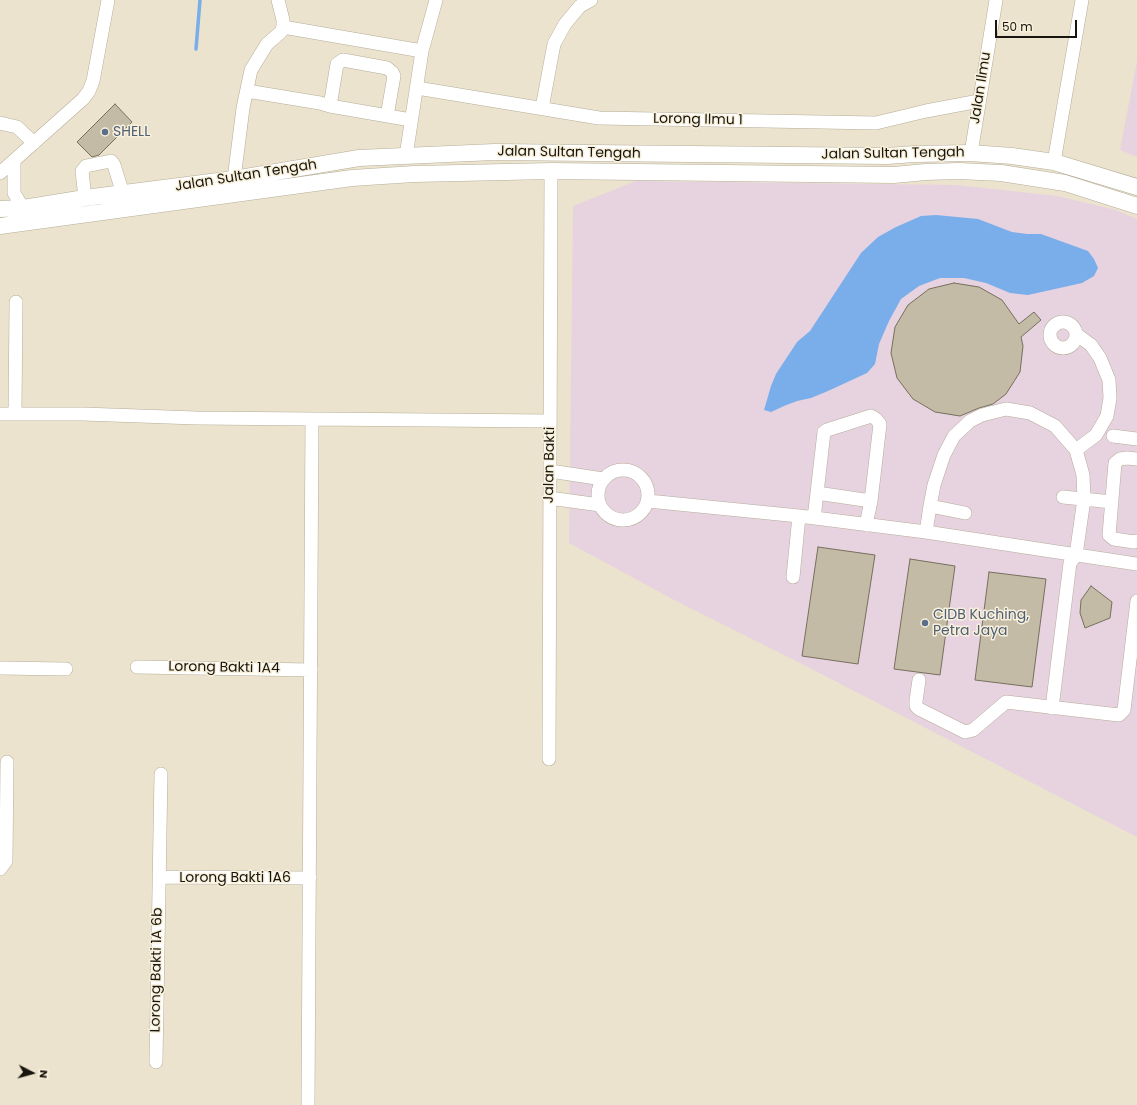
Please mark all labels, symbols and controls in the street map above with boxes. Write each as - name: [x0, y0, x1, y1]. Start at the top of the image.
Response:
- scale bar: [997, 12, 1079, 38]
- text: 50 m: [1002, 18, 1033, 35]
- street label: Jalan Ilmu: [967, 51, 995, 125]
- street label: Lorong Ilmu 1: [653, 111, 743, 129]
- place label: SHELL: [113, 124, 150, 140]
- marker: SHELL: [100, 127, 110, 137]
- street label: Jalan Sultan Tengah: [497, 143, 641, 163]
- street label: Jalan Sultan Tengah: [821, 144, 965, 164]
- street label: Jalan Sultan Tengah: [174, 156, 318, 196]
- street label: Jalan Bakti: [541, 427, 559, 503]
- place label: CIDB Kuching, Petra Jaya: [933, 607, 1029, 640]
- marker: CIDB Kuching, Petra Jaya: [920, 618, 930, 628]
- street label: Lorong Bakti 1A4: [168, 659, 280, 677]
- street label: Lorong Bakti 1A6: [179, 870, 291, 886]
- street label: Lorong Bakti 1A 6b: [148, 907, 166, 1033]
- north arrow: [12, 1053, 52, 1093]
- text: N: [36, 1069, 52, 1079]

